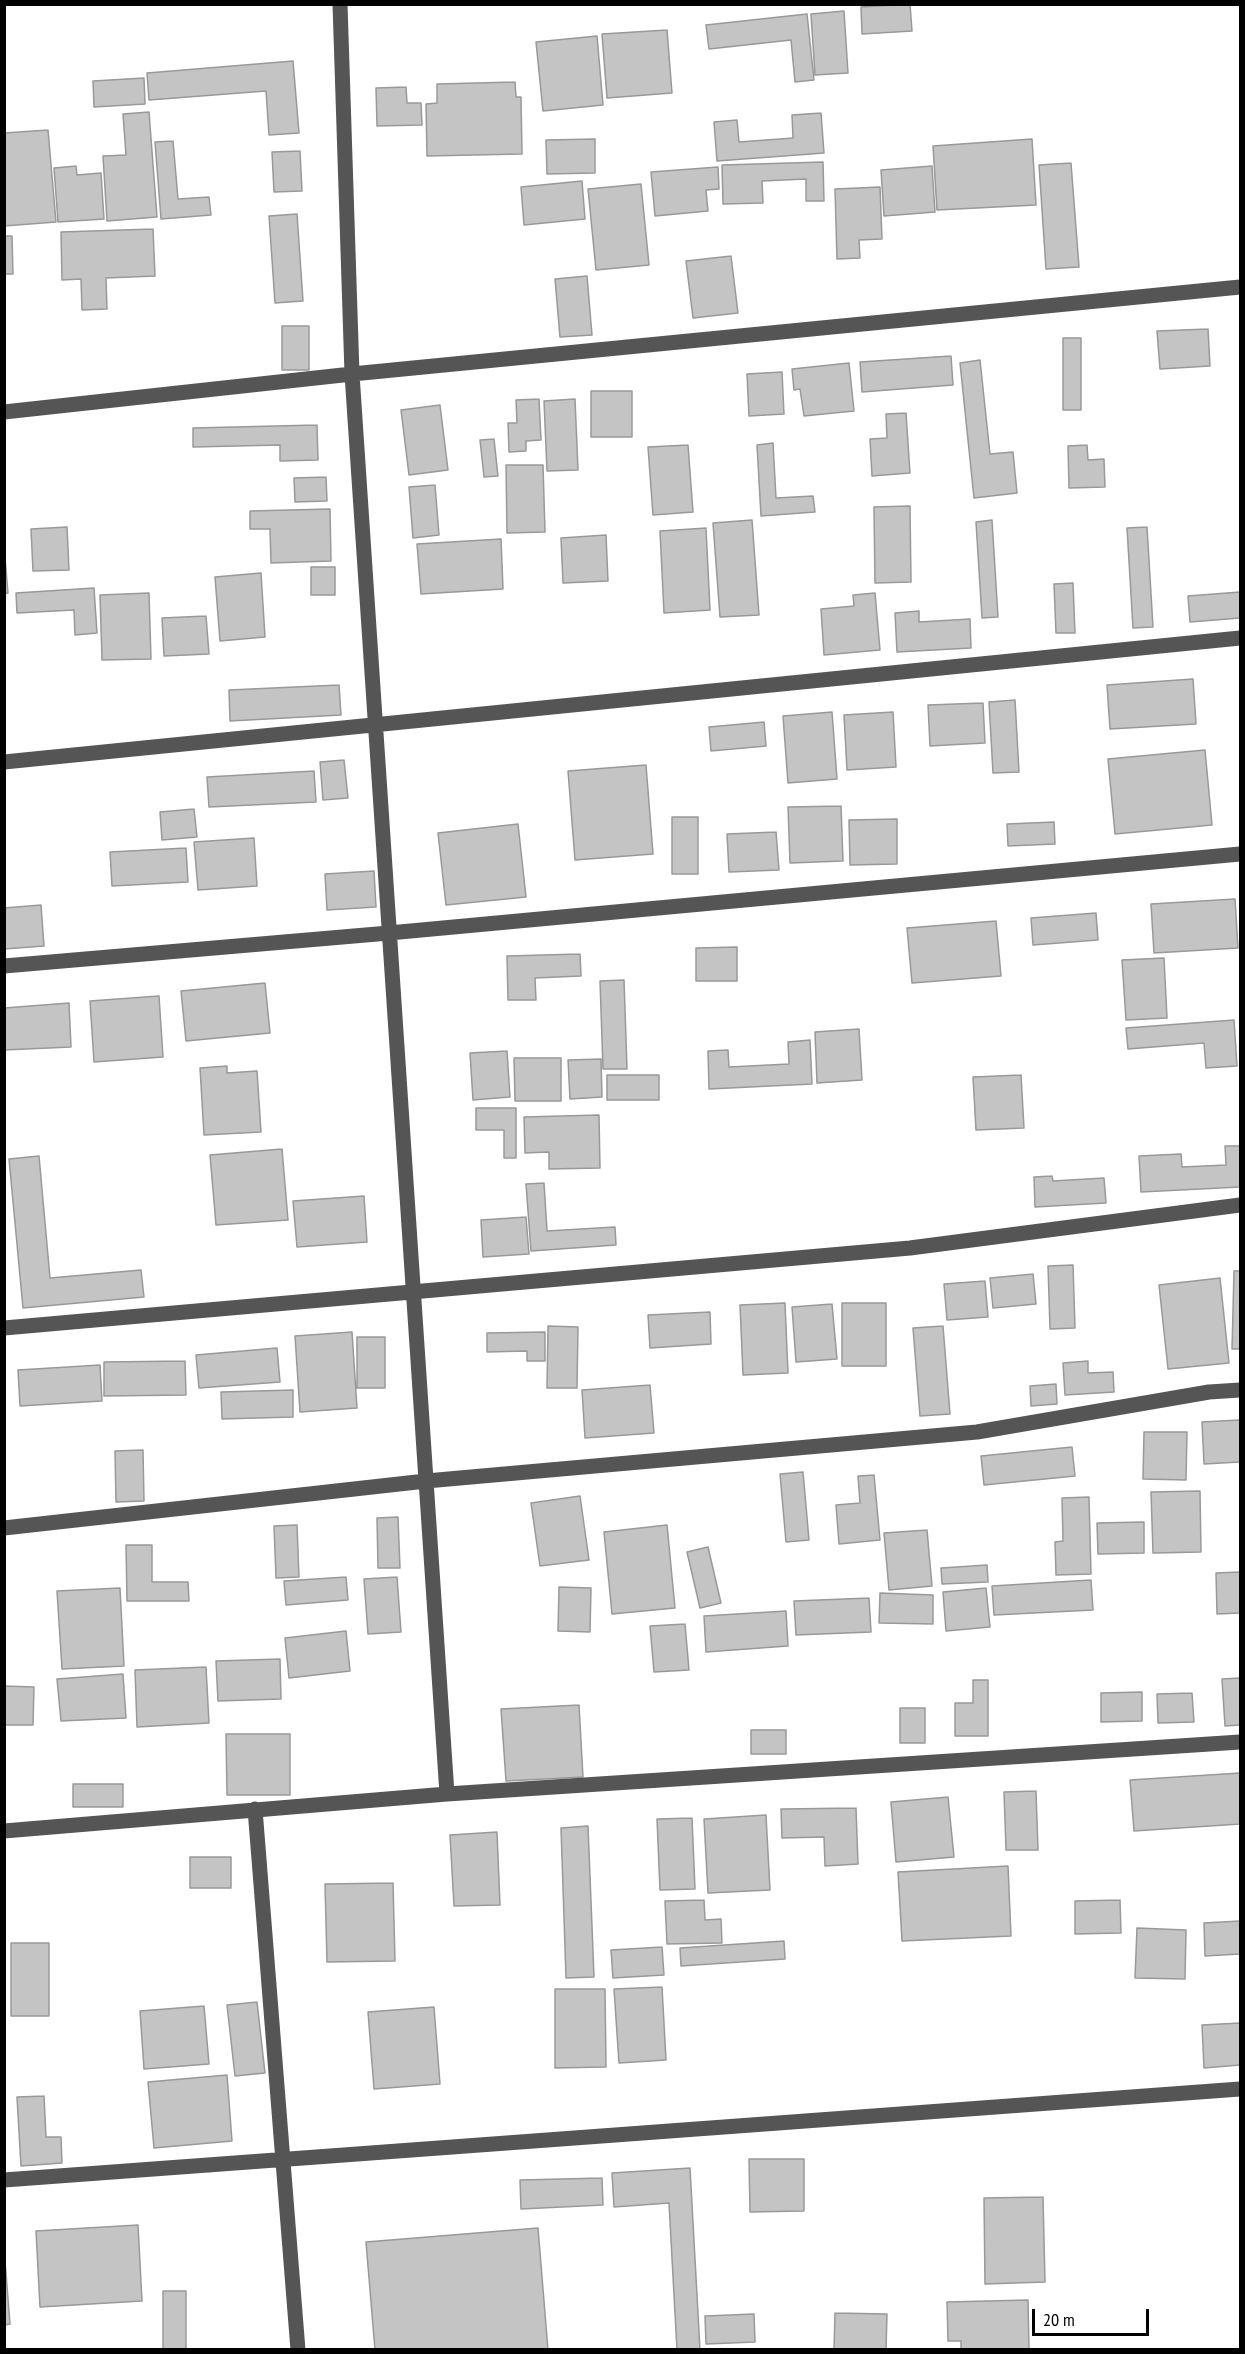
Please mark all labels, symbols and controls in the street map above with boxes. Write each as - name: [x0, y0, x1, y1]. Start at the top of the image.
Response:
- scale bar: [1035, 2297, 1152, 2335]
- text: 20 m: [1043, 2308, 1075, 2331]

